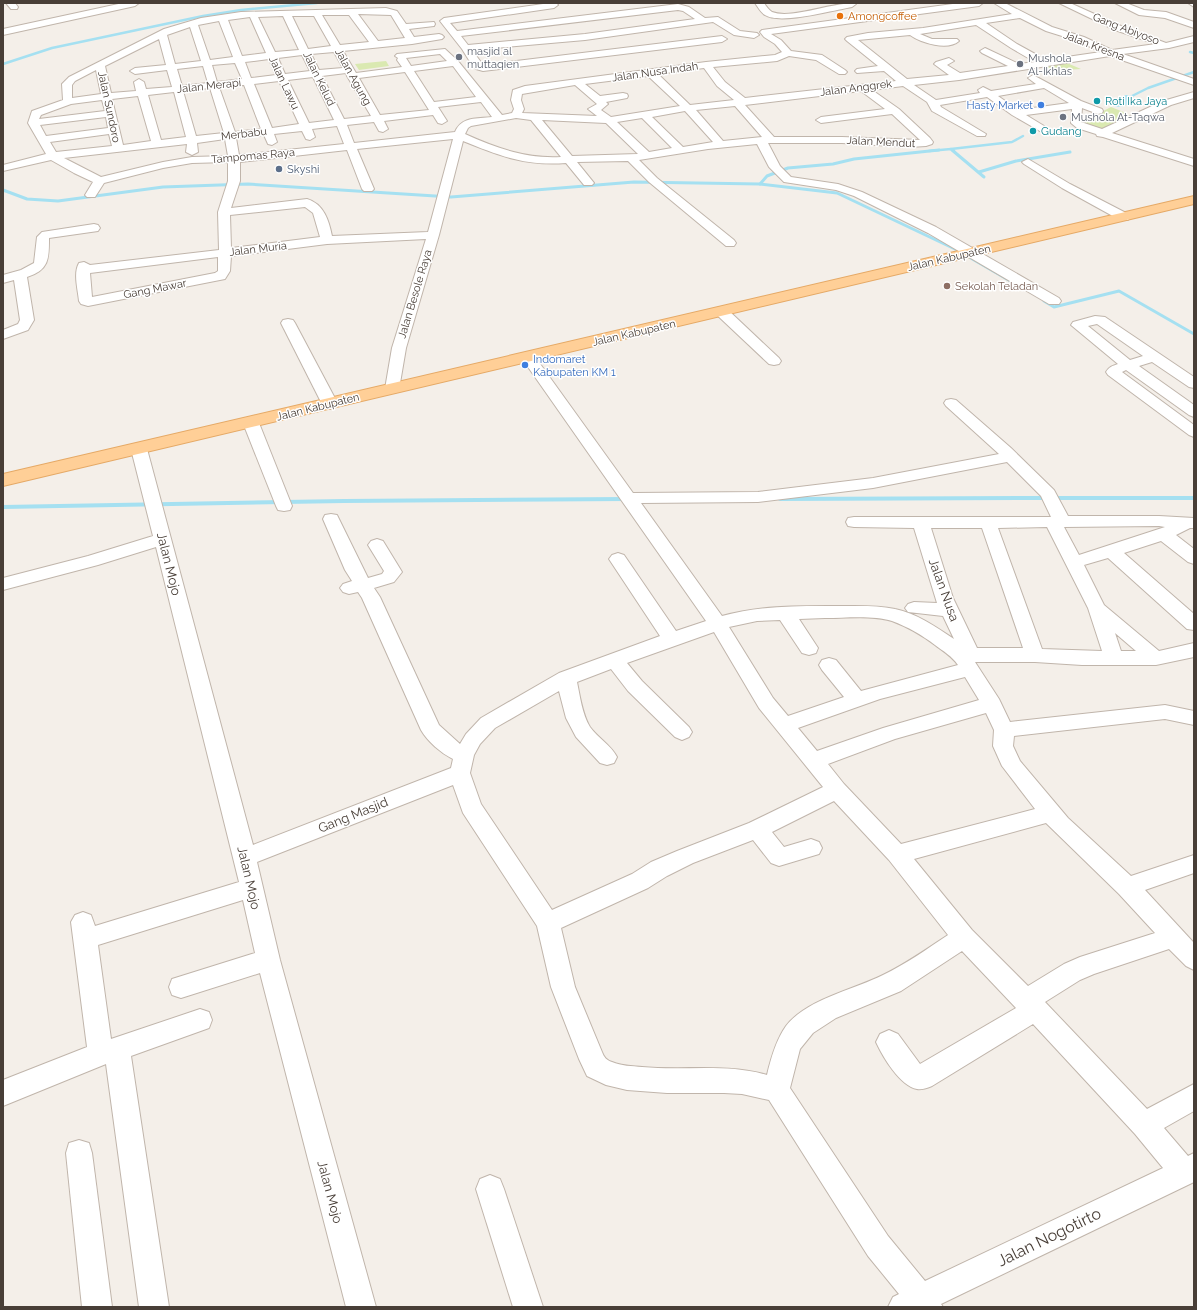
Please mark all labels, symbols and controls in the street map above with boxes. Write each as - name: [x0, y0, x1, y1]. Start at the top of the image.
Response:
- place label: Amongcoffee: [848, 10, 917, 23]
- street label: Gang Abiyoso: [1091, 10, 1162, 48]
- marker: Amongcoffee: [835, 11, 845, 21]
- street label: Jalan Kresna: [1062, 28, 1126, 64]
- place label: masjid al muttaqien: [467, 45, 519, 71]
- street label: Jalan Agung: [332, 46, 374, 108]
- street label: Jalan Kelud: [300, 50, 338, 108]
- marker: masjid al muttaqien: [454, 52, 464, 62]
- place label: Mushola Al-Ikhlas: [1028, 52, 1072, 78]
- street label: Jalan Lawu: [266, 54, 302, 112]
- marker: Mushola Al-Ikhlas: [1015, 59, 1025, 69]
- street label: Jalan Nusa Indah: [611, 60, 699, 84]
- street label: Jalan Sundoro: [95, 70, 123, 144]
- street label: Jalan Merapi: [176, 76, 242, 96]
- street label: Jalan Anggrek: [819, 77, 893, 99]
- place label: Roti Ika Jaya: [1105, 95, 1167, 108]
- marker: Roti Ika Jaya: [1092, 96, 1102, 106]
- place label: Hasty Market: [966, 99, 1033, 112]
- marker: Hasty Market: [1036, 100, 1046, 110]
- place label: Mushola At-Taqwa: [1071, 111, 1165, 124]
- marker: Mushola At-Taqwa: [1058, 112, 1068, 122]
- street label: Merbabu: [220, 125, 268, 143]
- place label: Gudang: [1041, 125, 1081, 138]
- marker: Gudang: [1028, 126, 1038, 136]
- street label: Jalan Mendut: [846, 134, 916, 150]
- street label: Tampomas Raya: [211, 146, 295, 166]
- place label: Skyshi: [287, 163, 319, 176]
- marker: Skyshi: [274, 164, 284, 174]
- street label: Jalan Muria: [229, 239, 287, 259]
- street label: Jalan Kabupaten: [906, 242, 992, 274]
- street label: Jalan Besole Raya: [395, 248, 435, 340]
- street label: Gang Mawar: [122, 276, 188, 301]
- place label: Sekolah Teladan: [955, 280, 1038, 293]
- marker: Sekolah Teladan: [942, 281, 952, 291]
- street label: Jalan Kabupaten: [591, 317, 677, 349]
- place label: Indomaret Kabupaten KM 1: [533, 353, 616, 379]
- marker: Indomaret Kabupaten KM 1: [520, 360, 530, 370]
- street label: Jalan Kabupaten: [275, 390, 361, 424]
- street label: Jalan Mojo: [154, 531, 184, 597]
- street label: Jalan Nusa: [926, 556, 962, 624]
- street label: Gang Masjid: [316, 794, 390, 836]
- street label: Jalan Mojo: [234, 845, 264, 911]
- street label: Jalan Mojo: [314, 1159, 346, 1225]
- street label: Jalan Nogotirto: [994, 1204, 1104, 1270]

